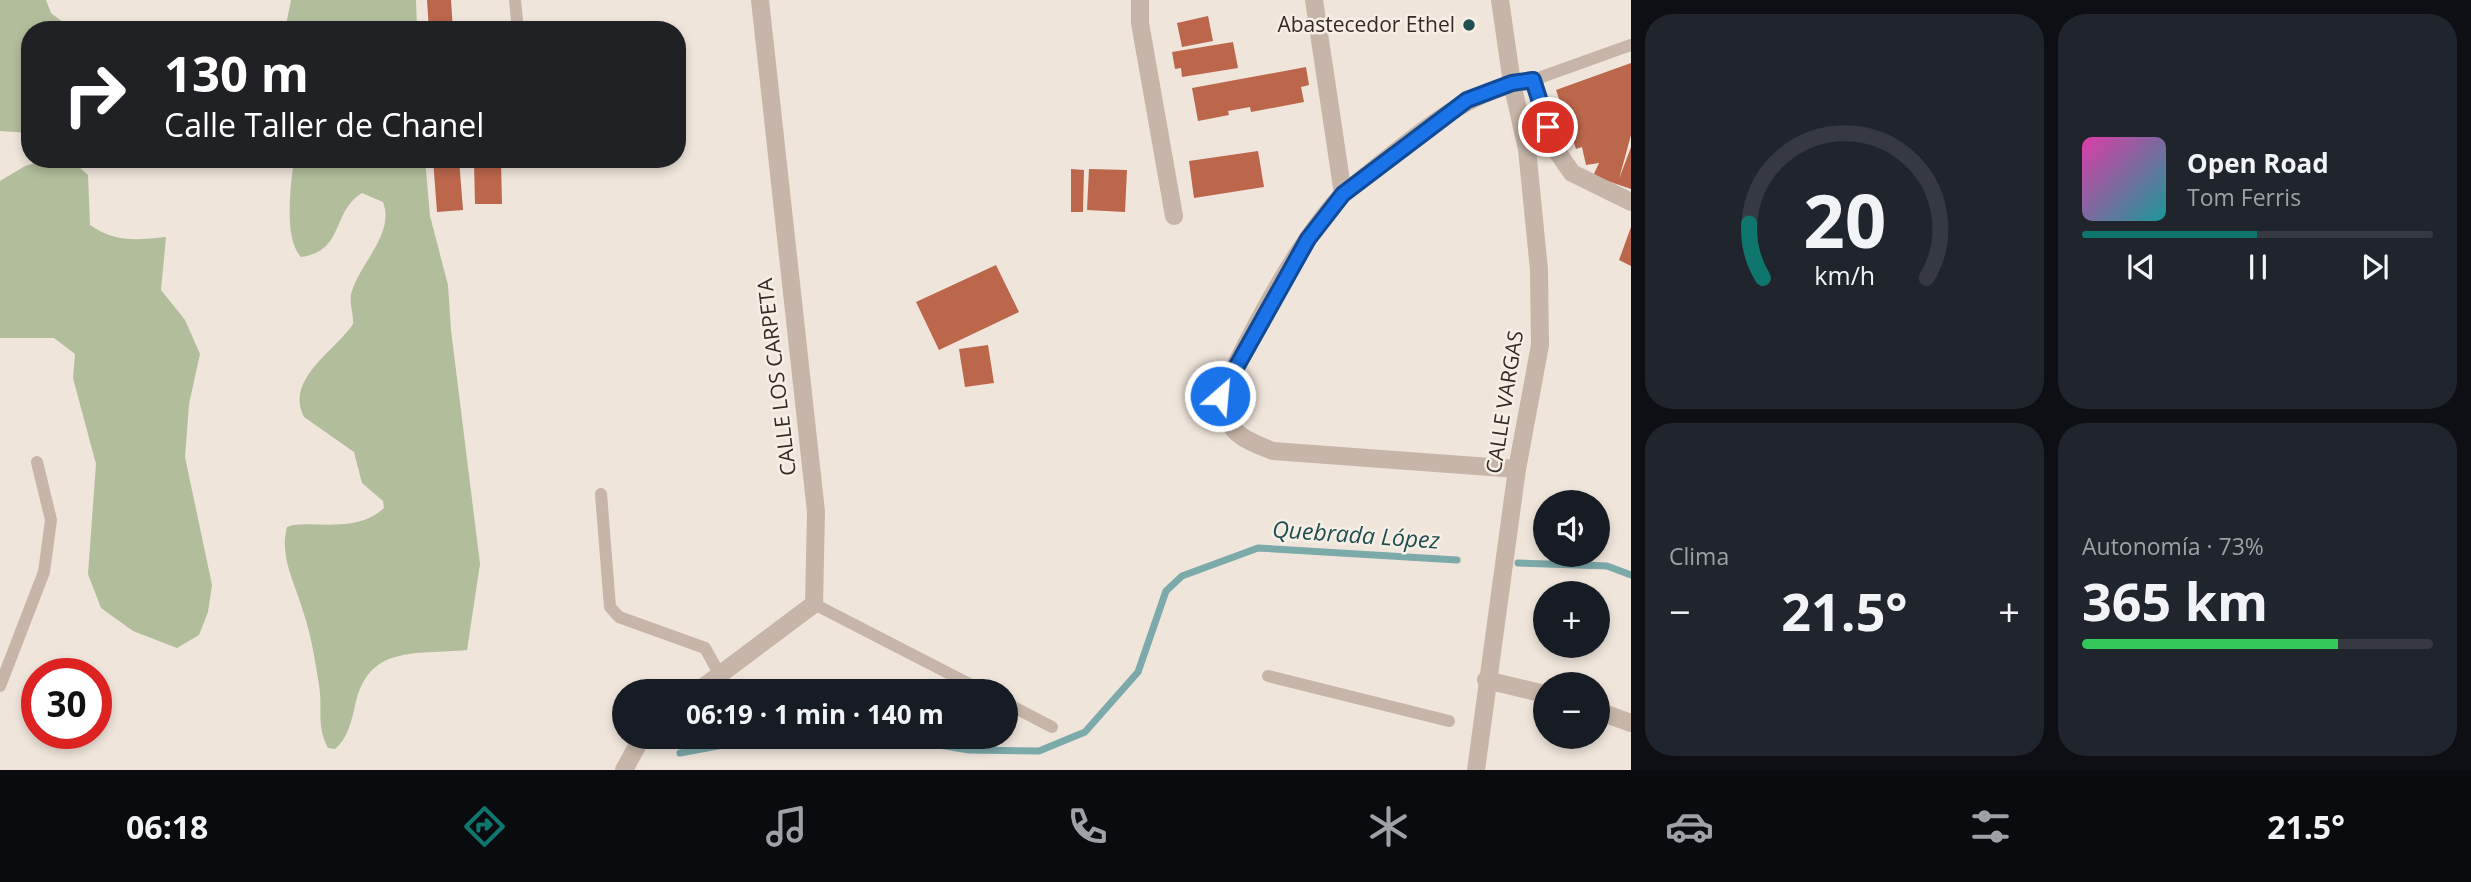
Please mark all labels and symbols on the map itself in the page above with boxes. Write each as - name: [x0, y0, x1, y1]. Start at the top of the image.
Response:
- place label: Abastecedor Ethel: [1277, 10, 1455, 38]
- marker: Abastecedor Ethel: [1461, 17, 1477, 33]
- pin: [1518, 97, 1578, 157]
- street label: CALLE LOS CARPETA: [750, 276, 802, 477]
- street label: CALLE VARGAS: [1479, 328, 1529, 475]
- position arrow: [1183, 359, 1257, 433]
- water label: Quebrada López: [1271, 512, 1442, 556]
- speed limit sign: 30: [21, 658, 112, 749]

